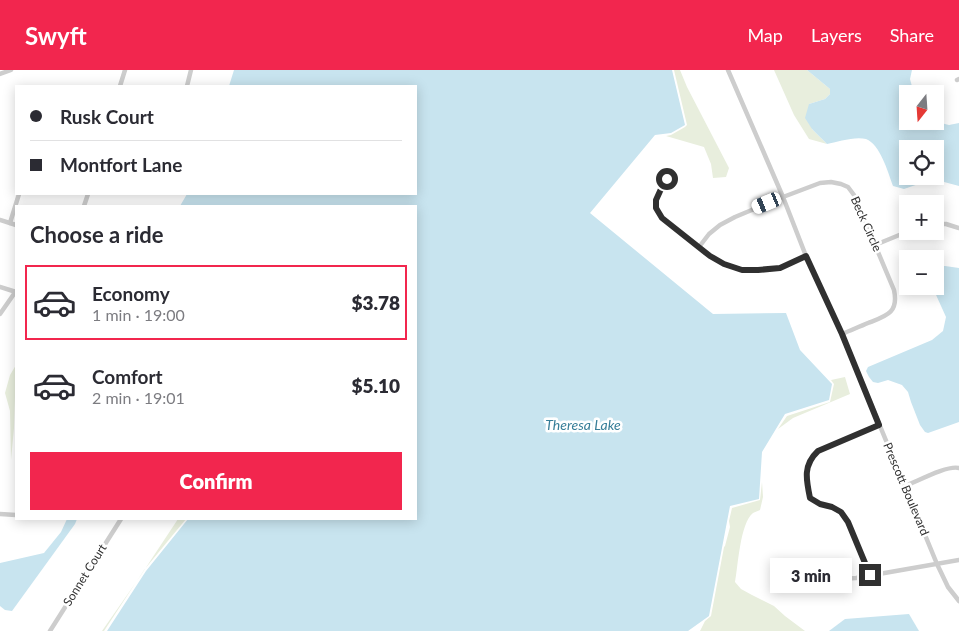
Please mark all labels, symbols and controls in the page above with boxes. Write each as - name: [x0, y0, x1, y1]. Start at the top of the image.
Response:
- text: Swyft: [25, 21, 87, 50]
- text: Map: [747, 24, 783, 46]
- text: Layers: [811, 24, 862, 46]
- text: Share: [890, 24, 934, 46]
- north arrow: [899, 85, 944, 130]
- map controls: [899, 85, 944, 295]
- text: Rusk Court: [60, 105, 154, 128]
- button: locate: [899, 140, 944, 185]
- text: Montfort Lane: [60, 153, 182, 176]
- route start: [656, 168, 678, 190]
- car: [750, 190, 783, 216]
- street label: Beck Circle: [848, 194, 885, 254]
- button: +: [899, 195, 944, 240]
- text: Choose a ride: [30, 221, 164, 248]
- button: −: [899, 250, 944, 295]
- icon: car: [32, 280, 77, 325]
- text: Economy: [92, 282, 170, 305]
- text: $3.78: [351, 291, 400, 314]
- text: 1 min · 19:00: [92, 305, 185, 324]
- icon: car: [32, 363, 77, 408]
- text: Comfort: [92, 365, 163, 388]
- text: $5.10: [351, 374, 400, 397]
- text: 2 min · 19:01: [92, 388, 185, 407]
- water label: Theresa Lake: [545, 416, 621, 433]
- street label: Prescott Boulevard: [880, 440, 933, 537]
- button: Confirm: [30, 452, 402, 510]
- street label: Sonnet Court: [60, 540, 110, 609]
- callout: 3 min: [770, 558, 852, 592]
- route end: [859, 564, 881, 586]
- text: 3 min: [791, 566, 831, 585]

